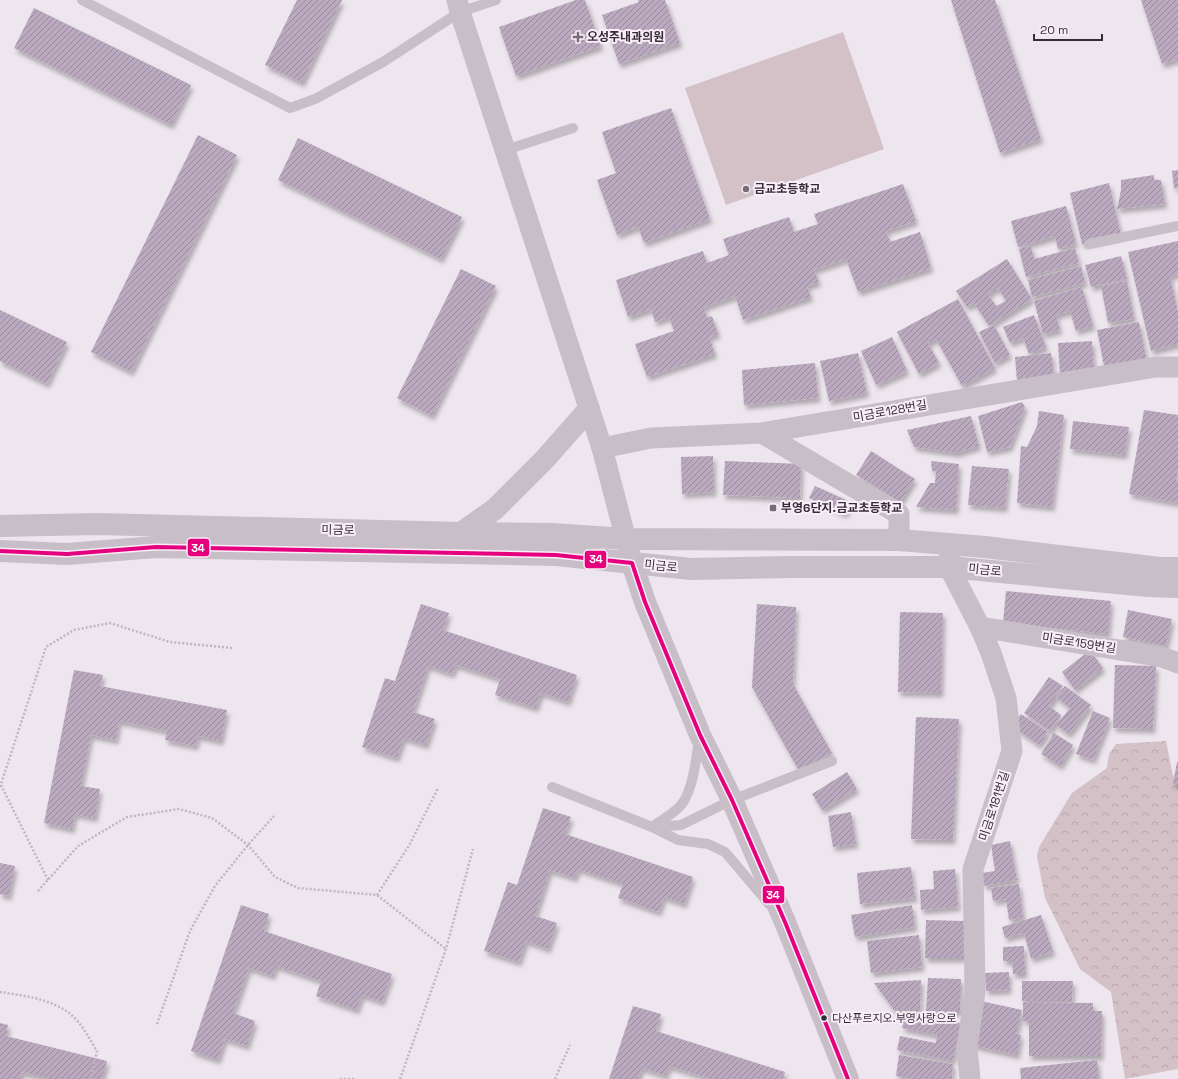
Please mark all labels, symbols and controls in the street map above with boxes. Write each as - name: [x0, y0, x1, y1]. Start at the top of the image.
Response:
- scale bar: [1034, 16, 1102, 42]
- text: 20 m: [1040, 22, 1068, 38]
- place label: 오성주내과의원: [587, 29, 664, 45]
- marker: 오성주내과의원: [572, 31, 584, 43]
- place label: 금교초등학교: [754, 181, 820, 197]
- marker: 금교초등학교: [741, 184, 751, 194]
- street label: 미금로128번길: [852, 397, 928, 425]
- place label: 부영6단지.금교초등학교: [781, 500, 902, 516]
- marker: 부영6단지.금교초등학교: [768, 503, 778, 513]
- street label: 미금로: [321, 522, 355, 538]
- line badge: 34: [187, 538, 210, 557]
- text: 34: [191, 541, 205, 555]
- line badge: 34: [584, 550, 607, 569]
- text: 34: [589, 552, 603, 566]
- street label: 미금로: [644, 556, 678, 576]
- street label: 미금로: [968, 560, 1002, 580]
- street label: 미금로159번길: [1041, 629, 1117, 657]
- street label: 미금로181번길: [975, 769, 1013, 843]
- line badge: 34: [762, 885, 785, 904]
- text: 34: [766, 888, 780, 902]
- place label: 다산푸르지오.부영사랑으로: [832, 1011, 956, 1025]
- marker: 다산푸르지오.부영사랑으로: [819, 1013, 829, 1023]

